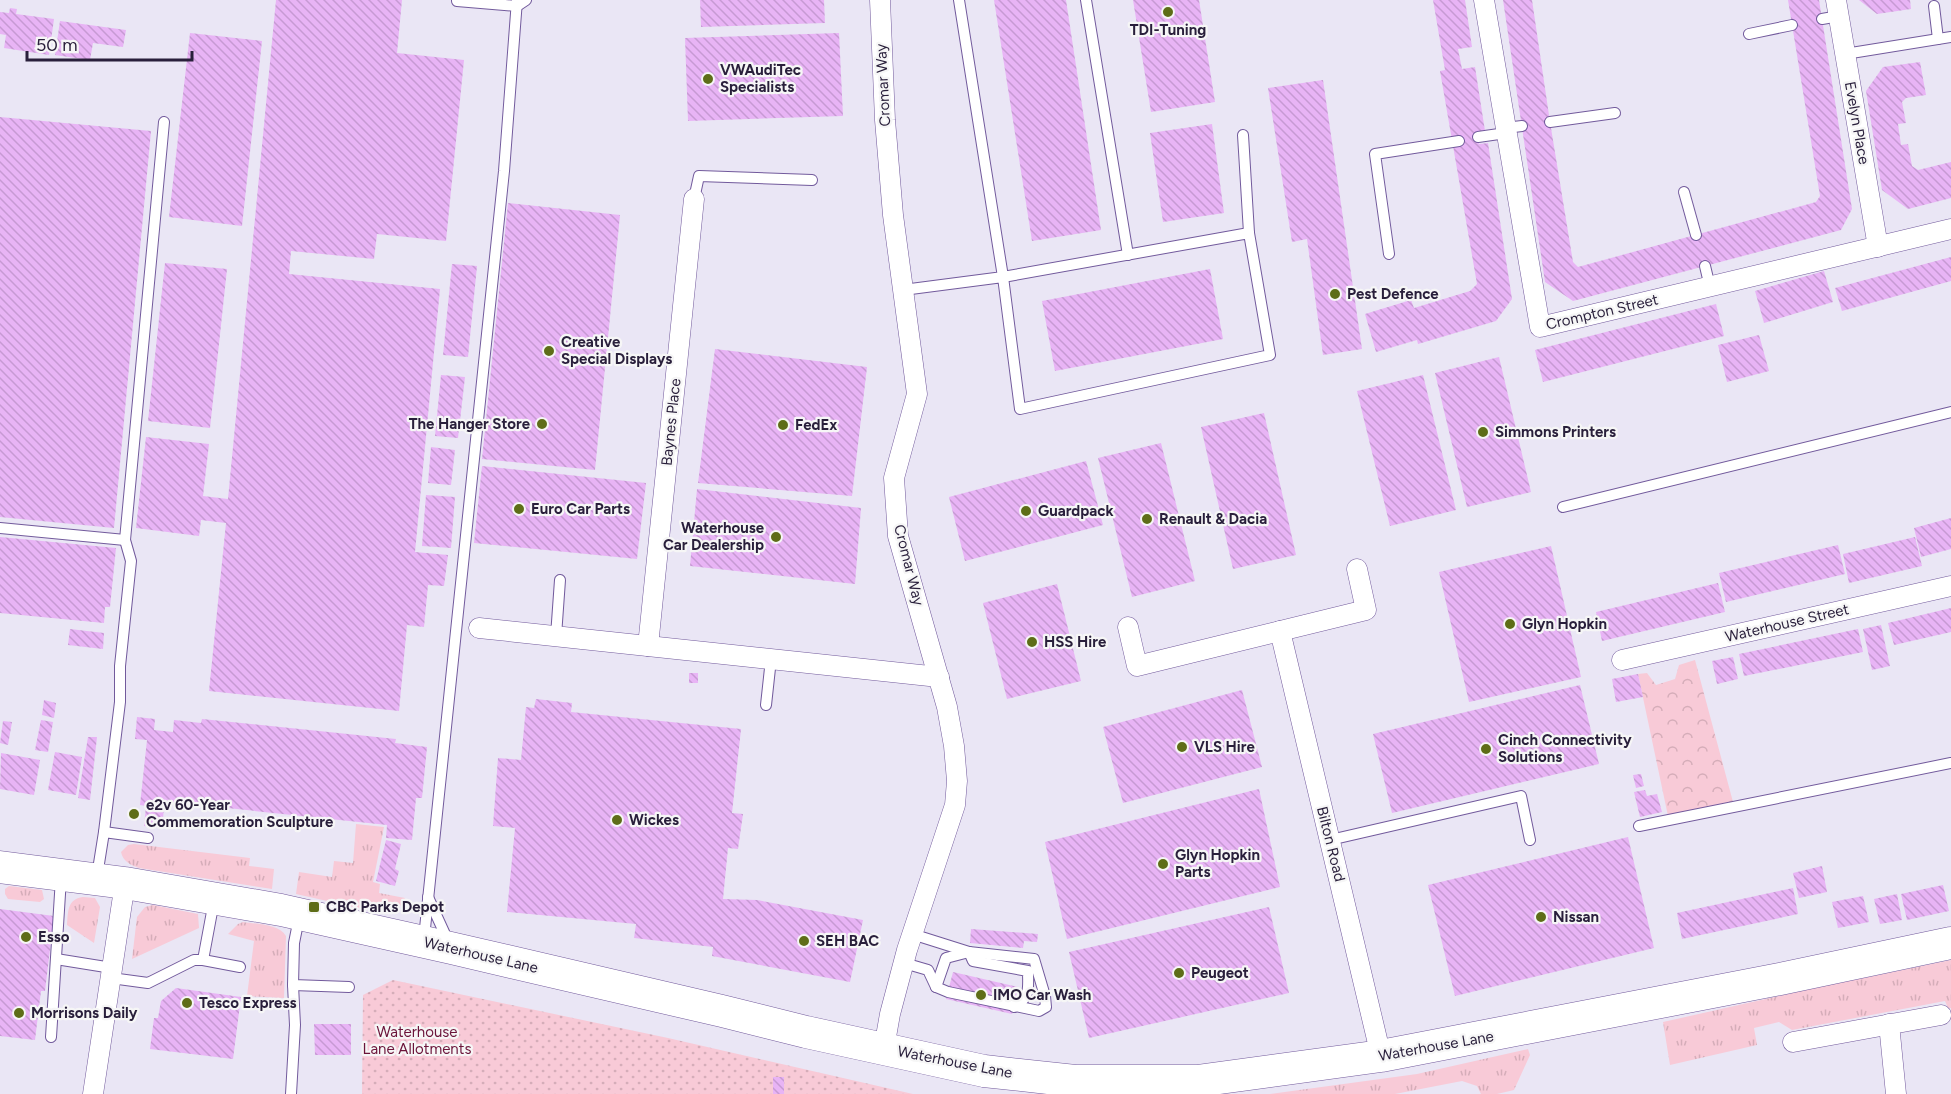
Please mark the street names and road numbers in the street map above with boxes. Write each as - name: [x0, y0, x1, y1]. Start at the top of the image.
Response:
- street label: Cromar Way: [872, 43, 894, 127]
- street label: Evelyn Place: [1841, 80, 1873, 166]
- street label: Crompton Street: [1544, 290, 1660, 334]
- street label: Baynes Place: [657, 377, 685, 467]
- street label: Cromar Way: [890, 523, 928, 608]
- street label: Waterhouse Street: [1723, 600, 1851, 646]
- street label: Bilton Road: [1313, 805, 1349, 883]
- street label: Waterhouse Lane: [422, 933, 540, 977]
- street label: Waterhouse Lane: [1377, 1027, 1495, 1065]
- street label: Waterhouse Lane: [896, 1042, 1014, 1082]

